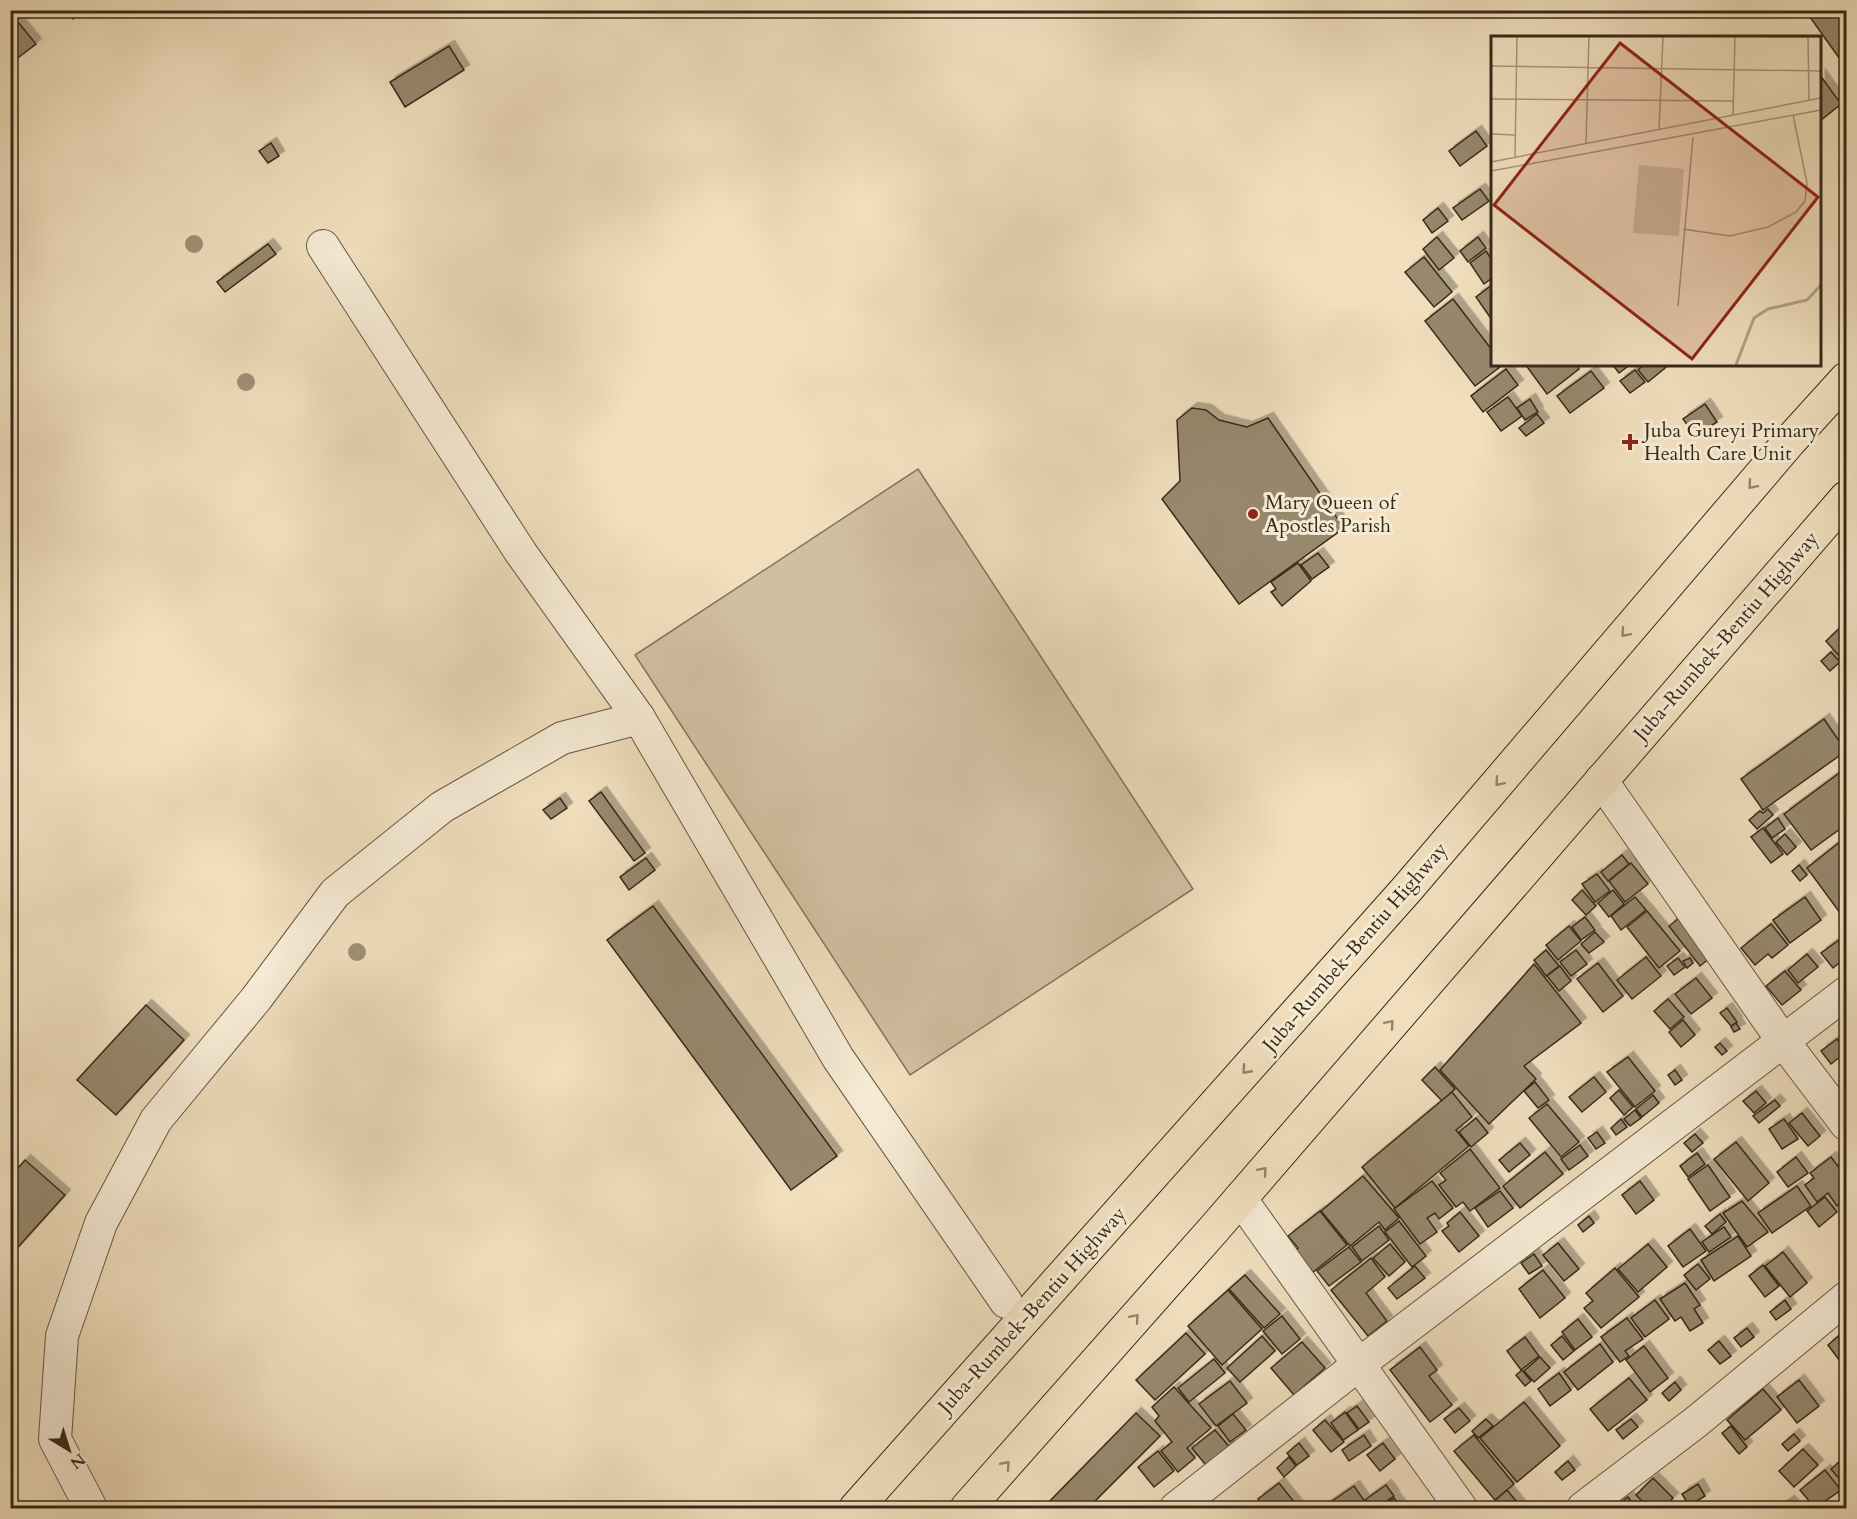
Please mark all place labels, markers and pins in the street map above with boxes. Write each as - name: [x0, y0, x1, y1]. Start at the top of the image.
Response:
- place label: Juba Gureyi Primary Health Care Unit: [1641, 417, 1820, 467]
- marker: Juba Gureyi Primary Health Care Unit: [1621, 433, 1639, 451]
- place label: Mary Queen of Apostles Parish: [1265, 489, 1399, 539]
- marker: Mary Queen of Apostles Parish: [1246, 507, 1260, 521]

